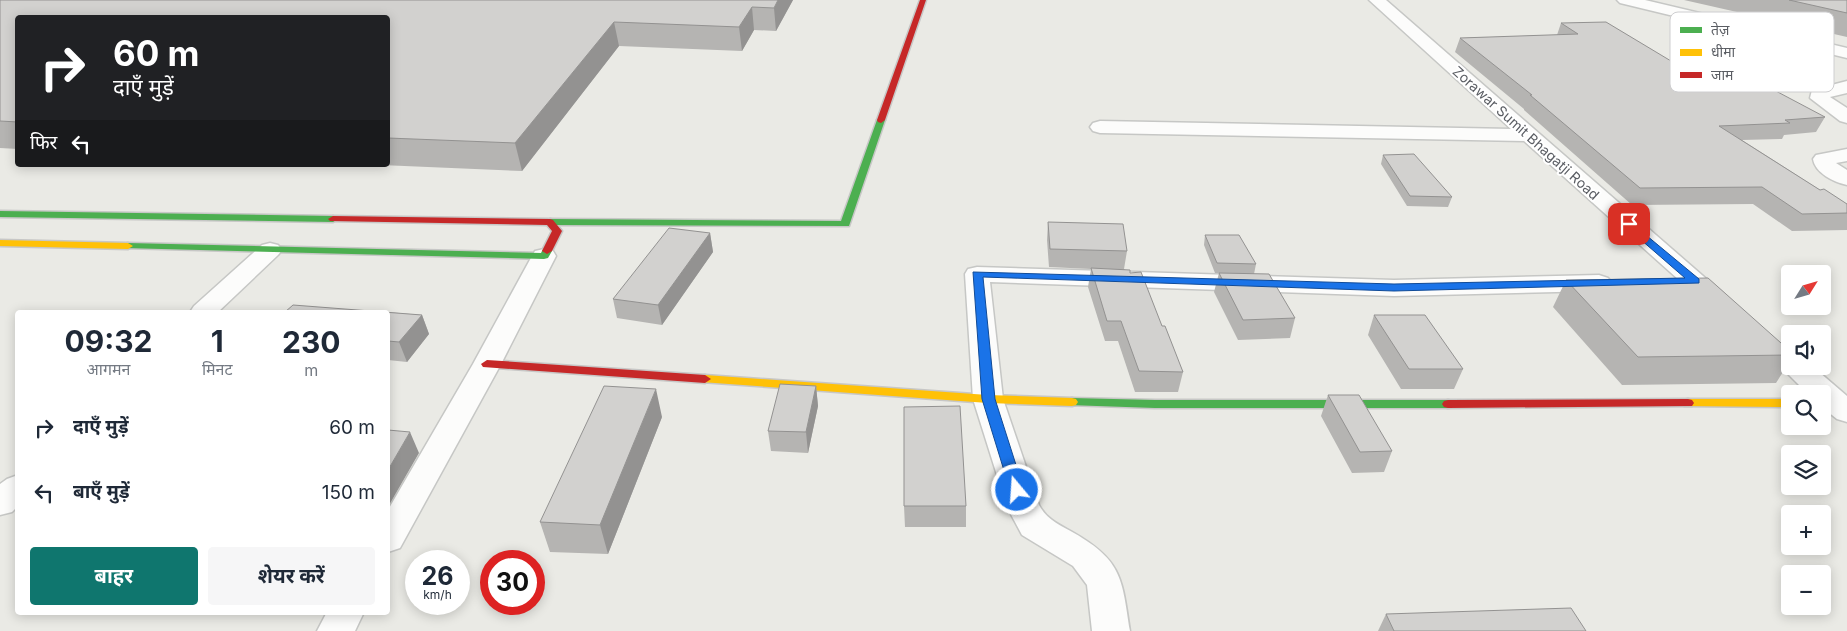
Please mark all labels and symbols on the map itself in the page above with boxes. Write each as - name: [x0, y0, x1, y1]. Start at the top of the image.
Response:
- legend: [1670, 12, 1834, 92]
- text: तेज़: [1711, 21, 1730, 38]
- text: धीमा: [1711, 43, 1736, 60]
- street label: Zorawar Sumit Bhagatji Road: [1450, 62, 1603, 203]
- text: जाम: [1711, 66, 1734, 83]
- pin: [1608, 203, 1650, 245]
- north arrow: [1781, 265, 1831, 315]
- position arrow: [990, 463, 1042, 515]
- speed limit sign: 30: [480, 550, 545, 615]

